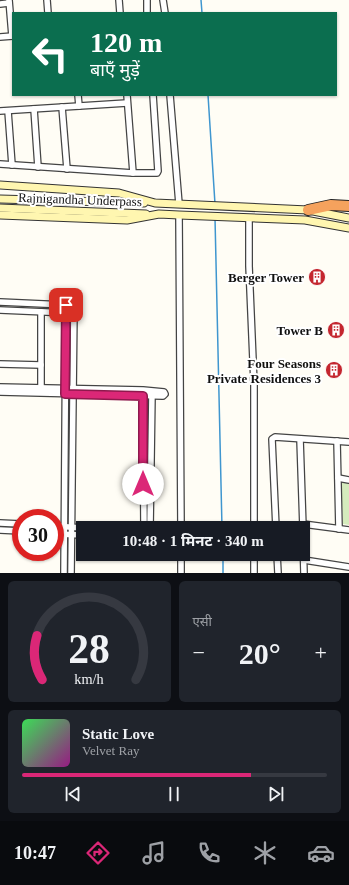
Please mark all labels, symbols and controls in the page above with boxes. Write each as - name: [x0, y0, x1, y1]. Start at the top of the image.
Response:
- text: 120 m: [90, 27, 162, 58]
- icon: left: [24, 28, 76, 80]
- text: बाएँ मुड़ें: [90, 60, 140, 80]
- street label: Rajnigandha Underpass: [18, 190, 142, 209]
- building icon: Berger Tower: [307, 267, 327, 287]
- place label: Berger Tower: [228, 270, 304, 285]
- pin: [49, 288, 83, 322]
- icon: arrive: [55, 294, 77, 316]
- building icon: Tower B: [326, 320, 346, 340]
- place label: Tower B: [276, 323, 323, 338]
- place label: Four Seasons Private Residences 3: [207, 356, 321, 386]
- building icon: Four Seasons Private Residences 3: [324, 360, 344, 380]
- position arrow: [122, 463, 164, 505]
- speed limit sign: 30: [12, 509, 64, 561]
- text: 10:48 · 1 मिनट · 340 m: [122, 533, 264, 549]
- text: एसी: [193, 614, 212, 629]
- text: 28: [68, 625, 110, 671]
- text: 20°: [239, 637, 281, 670]
- text: −: [193, 640, 205, 665]
- text: +: [315, 640, 327, 665]
- text: km/h: [75, 670, 104, 686]
- text: Static Love: [82, 726, 154, 742]
- text: Velvet Ray: [82, 743, 139, 758]
- icon: previous: [62, 783, 84, 805]
- icon: pause: [163, 783, 185, 805]
- icon: next: [265, 783, 287, 805]
- icon: directions: [84, 839, 112, 867]
- icon: music: [140, 839, 168, 867]
- icon: phone: [195, 839, 223, 867]
- icon: climate: [251, 839, 279, 867]
- icon: car: [307, 839, 335, 867]
- text: 10:47: [14, 843, 56, 863]

